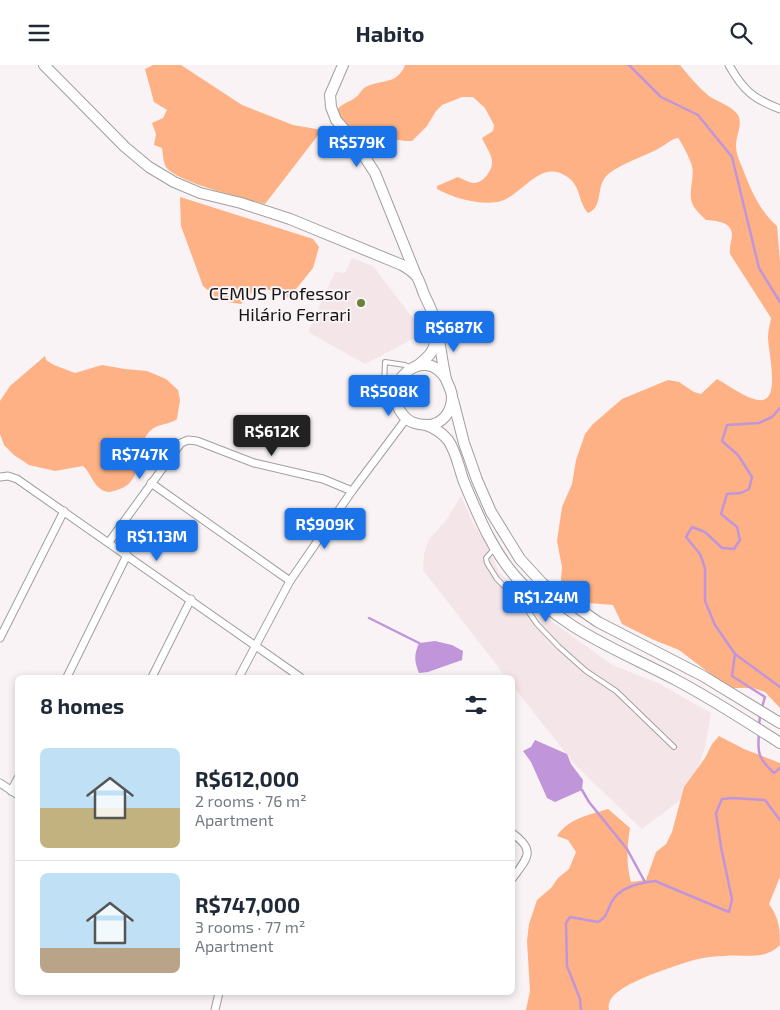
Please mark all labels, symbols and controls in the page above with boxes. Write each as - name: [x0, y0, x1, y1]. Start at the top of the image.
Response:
- icon: menu: [25, 19, 53, 47]
- icon: search: [727, 19, 755, 47]
- text: Habito: [356, 20, 424, 46]
- pin: R$579K: [316, 126, 398, 168]
- text: R$579K: [329, 132, 385, 151]
- place label: CEMUS Professor Hilário Ferrari: [209, 282, 351, 325]
- marker: CEMUS Professor Hilário Ferrari: [355, 297, 367, 309]
- pin: R$687K: [413, 311, 495, 353]
- text: R$687K: [425, 317, 483, 336]
- pin: R$508K: [348, 375, 430, 417]
- text: R$508K: [360, 381, 418, 400]
- pin: R$612K: [231, 415, 313, 457]
- text: R$612K: [244, 421, 300, 440]
- pin: R$747K: [99, 437, 181, 480]
- text: R$747K: [112, 444, 168, 463]
- pin: R$909K: [284, 507, 366, 550]
- text: R$909K: [296, 514, 354, 533]
- pin: R$1.13M: [111, 519, 203, 562]
- text: R$1.13M: [127, 526, 187, 545]
- pin: R$1.24M: [500, 581, 592, 623]
- text: R$1.24M: [514, 587, 578, 606]
- icon: filters: [462, 691, 490, 719]
- text: 8 homes: [40, 693, 124, 718]
- text: R$612,000: [195, 766, 299, 791]
- icon: home: [80, 768, 140, 828]
- text: 2 rooms · 76 m²: [195, 791, 307, 810]
- text: Apartment: [195, 810, 274, 829]
- text: R$747,000: [195, 892, 300, 917]
- icon: home: [80, 893, 140, 953]
- text: 3 rooms · 77 m²: [195, 917, 306, 936]
- text: Apartment: [195, 936, 274, 955]

